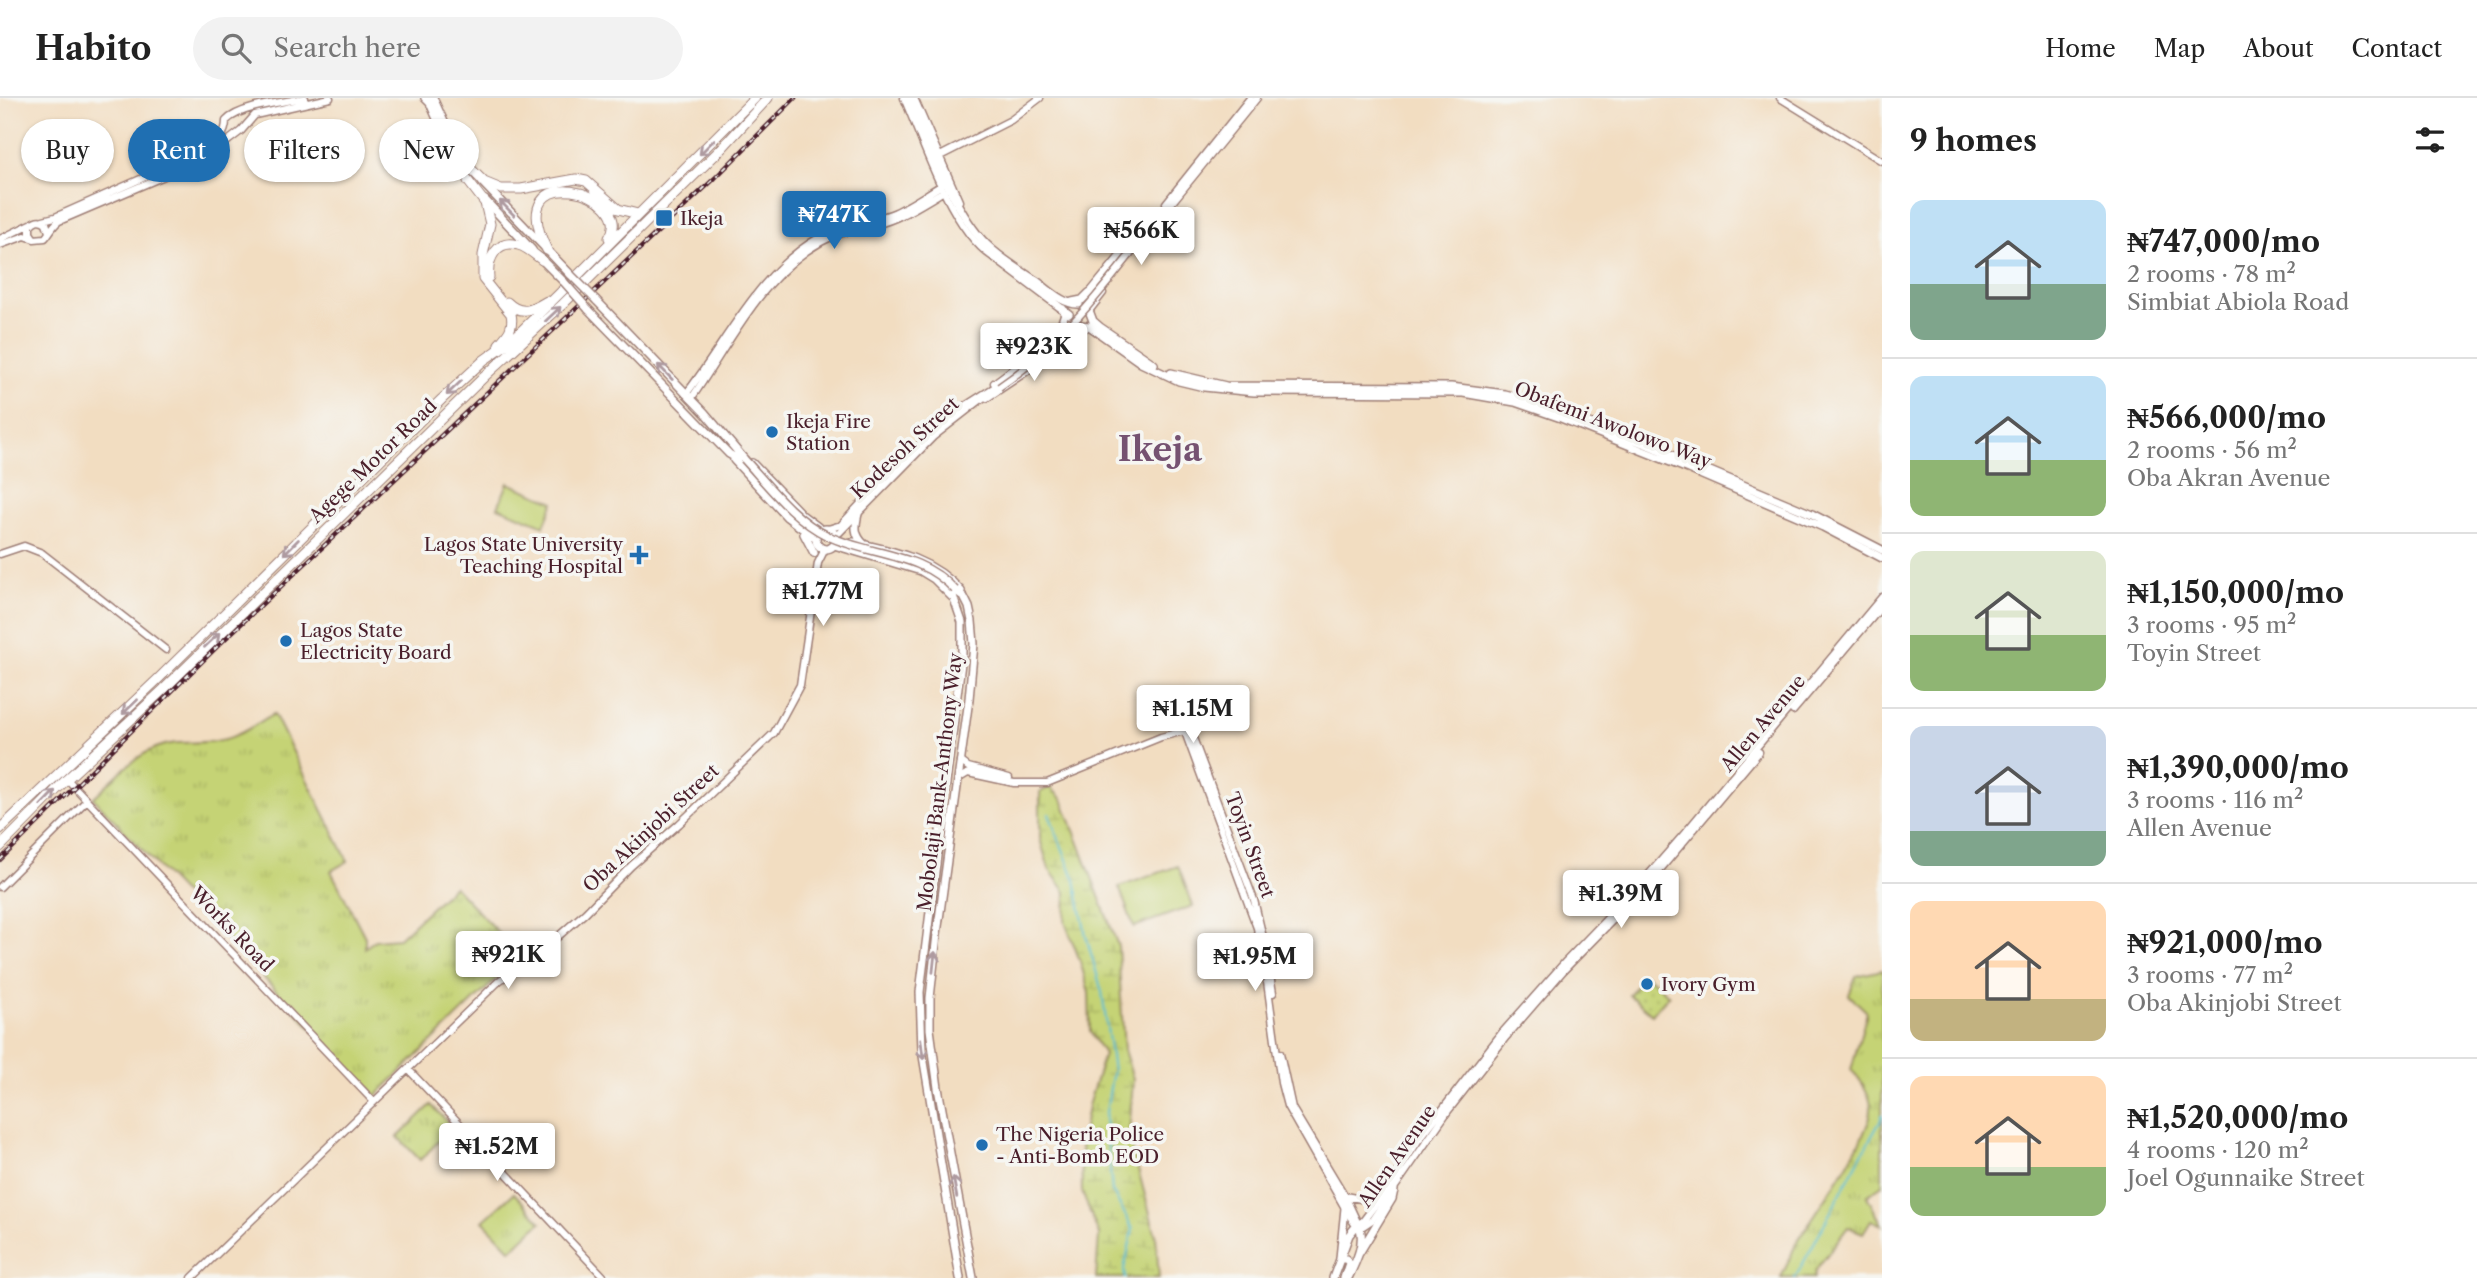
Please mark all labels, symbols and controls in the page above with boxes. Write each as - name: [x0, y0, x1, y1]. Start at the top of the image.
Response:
- search box: [193, 17, 683, 80]
- text: Habito: [35, 28, 151, 69]
- icon: search: [217, 29, 255, 67]
- text: Search here: [273, 32, 421, 64]
- text: Home: [2045, 34, 2116, 63]
- text: Map: [2154, 34, 2205, 63]
- text: About: [2243, 34, 2314, 63]
- text: Contact: [2352, 34, 2442, 63]
- chip: Buy: [21, 119, 114, 182]
- chip: Rent: [128, 119, 230, 182]
- chip: Filters: [244, 119, 365, 182]
- chip: New: [379, 119, 479, 182]
- icon: filters: [2411, 121, 2449, 159]
- text: 9 homes: [1910, 122, 2037, 159]
- one-way arrow: [698, 138, 715, 155]
- pin: ₦747K: [785, 192, 883, 251]
- one-way arrow: [498, 200, 515, 217]
- text: ₦747K: [798, 200, 870, 228]
- place label: Ikeja: [680, 207, 723, 230]
- marker: Ikeja: [654, 208, 674, 228]
- pin: ₦566K: [1092, 208, 1190, 267]
- text: ₦566K: [1103, 216, 1179, 244]
- text: ₦747,000/mo: [2127, 223, 2320, 260]
- icon: home: [1966, 228, 2050, 312]
- text: 2 rooms · 78 m²: [2127, 260, 2296, 288]
- text: Simbiat Abiola Road: [2127, 288, 2349, 316]
- one-way arrow: [544, 306, 562, 322]
- pin: ₦923K: [985, 324, 1083, 383]
- text: ₦923K: [996, 332, 1072, 360]
- one-way arrow: [657, 364, 674, 381]
- street label: Obafemi Awolowo Way: [1511, 377, 1715, 473]
- one-way arrow: [446, 380, 463, 397]
- street label: Kodesoh Street: [846, 392, 964, 504]
- street label: Agege Motor Road: [304, 394, 442, 529]
- text: ₦566,000/mo: [2127, 399, 2326, 436]
- icon: home: [1966, 404, 2050, 488]
- place label: Ikeja Fire Station: [786, 410, 871, 455]
- marker: Ikeja Fire Station: [764, 424, 780, 440]
- district label: Ikeja: [1118, 429, 1203, 470]
- text: 2 rooms · 56 m²: [2127, 436, 2297, 464]
- text: Oba Akran Avenue: [2127, 464, 2330, 492]
- place label: Lagos State University Teaching Hospital: [424, 533, 623, 578]
- one-way arrow: [283, 538, 300, 555]
- marker: Lagos State University Teaching Hospital: [629, 545, 649, 565]
- pin: ₦1.77M: [766, 568, 880, 628]
- text: ₦1,150,000/mo: [2127, 574, 2344, 611]
- text: ₦1.77M: [782, 577, 864, 605]
- icon: home: [1966, 579, 2050, 663]
- text: 3 rooms · 95 m²: [2127, 611, 2296, 639]
- place label: Lagos State Electricity Board: [300, 619, 452, 664]
- one-way arrow: [203, 632, 220, 649]
- marker: Lagos State Electricity Board: [278, 633, 294, 649]
- text: Toyin Street: [2127, 639, 2261, 667]
- street label: Mobolaji Bank-Anthony Way: [913, 651, 967, 913]
- street label: Allen Avenue: [1715, 670, 1810, 777]
- pin: ₦1.15M: [1136, 686, 1250, 745]
- text: ₦1.15M: [1153, 694, 1233, 722]
- one-way arrow: [121, 698, 138, 715]
- text: ₦1,390,000/mo: [2127, 749, 2349, 786]
- icon: home: [1966, 754, 2050, 838]
- street label: Oba Akinjobi Street: [578, 759, 724, 897]
- text: 3 rooms · 116 m²: [2127, 786, 2303, 814]
- street label: Toyin Street: [1220, 789, 1280, 901]
- one-way arrow: [40, 790, 57, 807]
- text: Allen Avenue: [2127, 814, 2272, 842]
- pin: ₦1.39M: [1564, 870, 1678, 930]
- text: ₦1.39M: [1579, 879, 1663, 907]
- street label: Works Road: [185, 881, 279, 977]
- text: ₦921,000/mo: [2127, 924, 2323, 961]
- icon: home: [1966, 929, 2050, 1013]
- pin: ₦921K: [459, 932, 557, 991]
- pin: ₦1.95M: [1198, 934, 1312, 993]
- text: ₦921K: [472, 940, 544, 968]
- text: ₦1.95M: [1213, 942, 1297, 970]
- one-way arrow: [928, 951, 941, 973]
- text: 3 rooms · 77 m²: [2127, 961, 2293, 989]
- place label: Ivory Gym: [1661, 973, 1756, 996]
- marker: Ivory Gym: [1639, 976, 1655, 992]
- text: Oba Akinjobi Street: [2127, 989, 2342, 1017]
- one-way arrow: [915, 1037, 928, 1059]
- text: ₦1,520,000/mo: [2127, 1099, 2348, 1136]
- street label: Allen Avenue: [1353, 1100, 1441, 1212]
- icon: home: [1966, 1104, 2050, 1188]
- place label: The Nigeria Police - Anti-Bomb EOD: [996, 1123, 1164, 1168]
- pin: ₦1.52M: [440, 1124, 554, 1183]
- text: ₦1.52M: [455, 1132, 539, 1160]
- text: 4 rooms · 120 m²: [2127, 1136, 2309, 1164]
- marker: The Nigeria Police - Anti-Bomb EOD: [974, 1137, 990, 1153]
- text: Joel Ogunnaike Street: [2127, 1164, 2365, 1192]
- one-way arrow: [948, 1176, 962, 1199]

